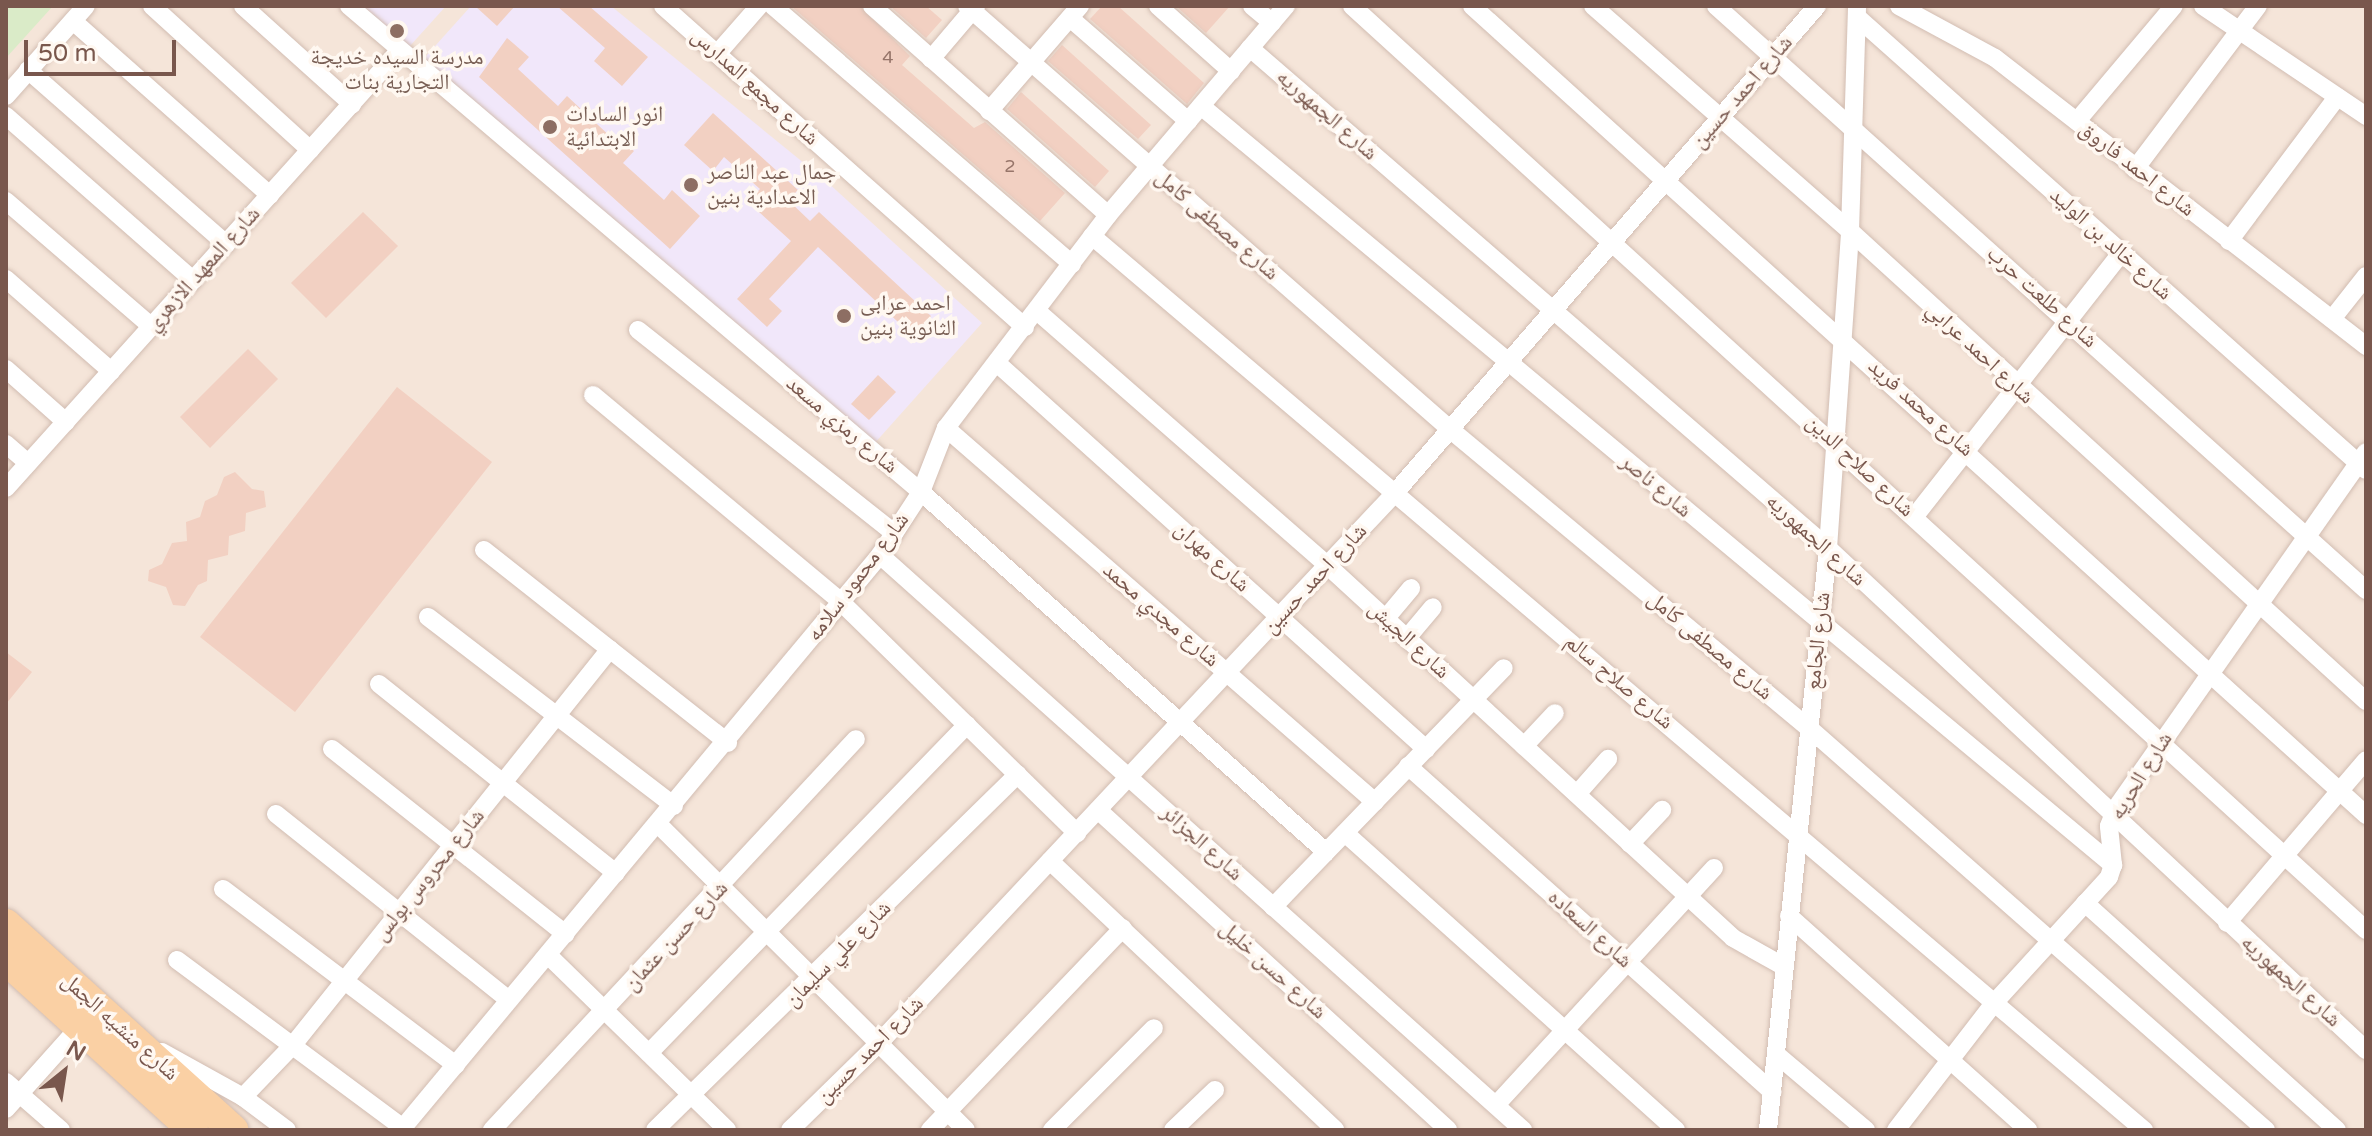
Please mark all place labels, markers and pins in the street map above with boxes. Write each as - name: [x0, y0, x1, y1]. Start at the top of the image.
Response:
- marker: مدرسة السيده خديجة التجارية بنات: [388, 22, 406, 40]
- place label: مدرسة السيده خديجة التجارية بنات: [310, 44, 484, 96]
- place label: انور السادات الابتدائية: [566, 101, 663, 152]
- marker: انور السادات الابتدائية: [541, 118, 559, 136]
- place label: جمال عبد الناصر الاعدادية بنين: [707, 159, 836, 210]
- marker: جمال عبد الناصر الاعدادية بنين: [682, 176, 700, 194]
- place label: احمد عرابى الثانوية بنين: [860, 290, 956, 342]
- marker: احمد عرابى الثانوية بنين: [835, 307, 853, 325]

